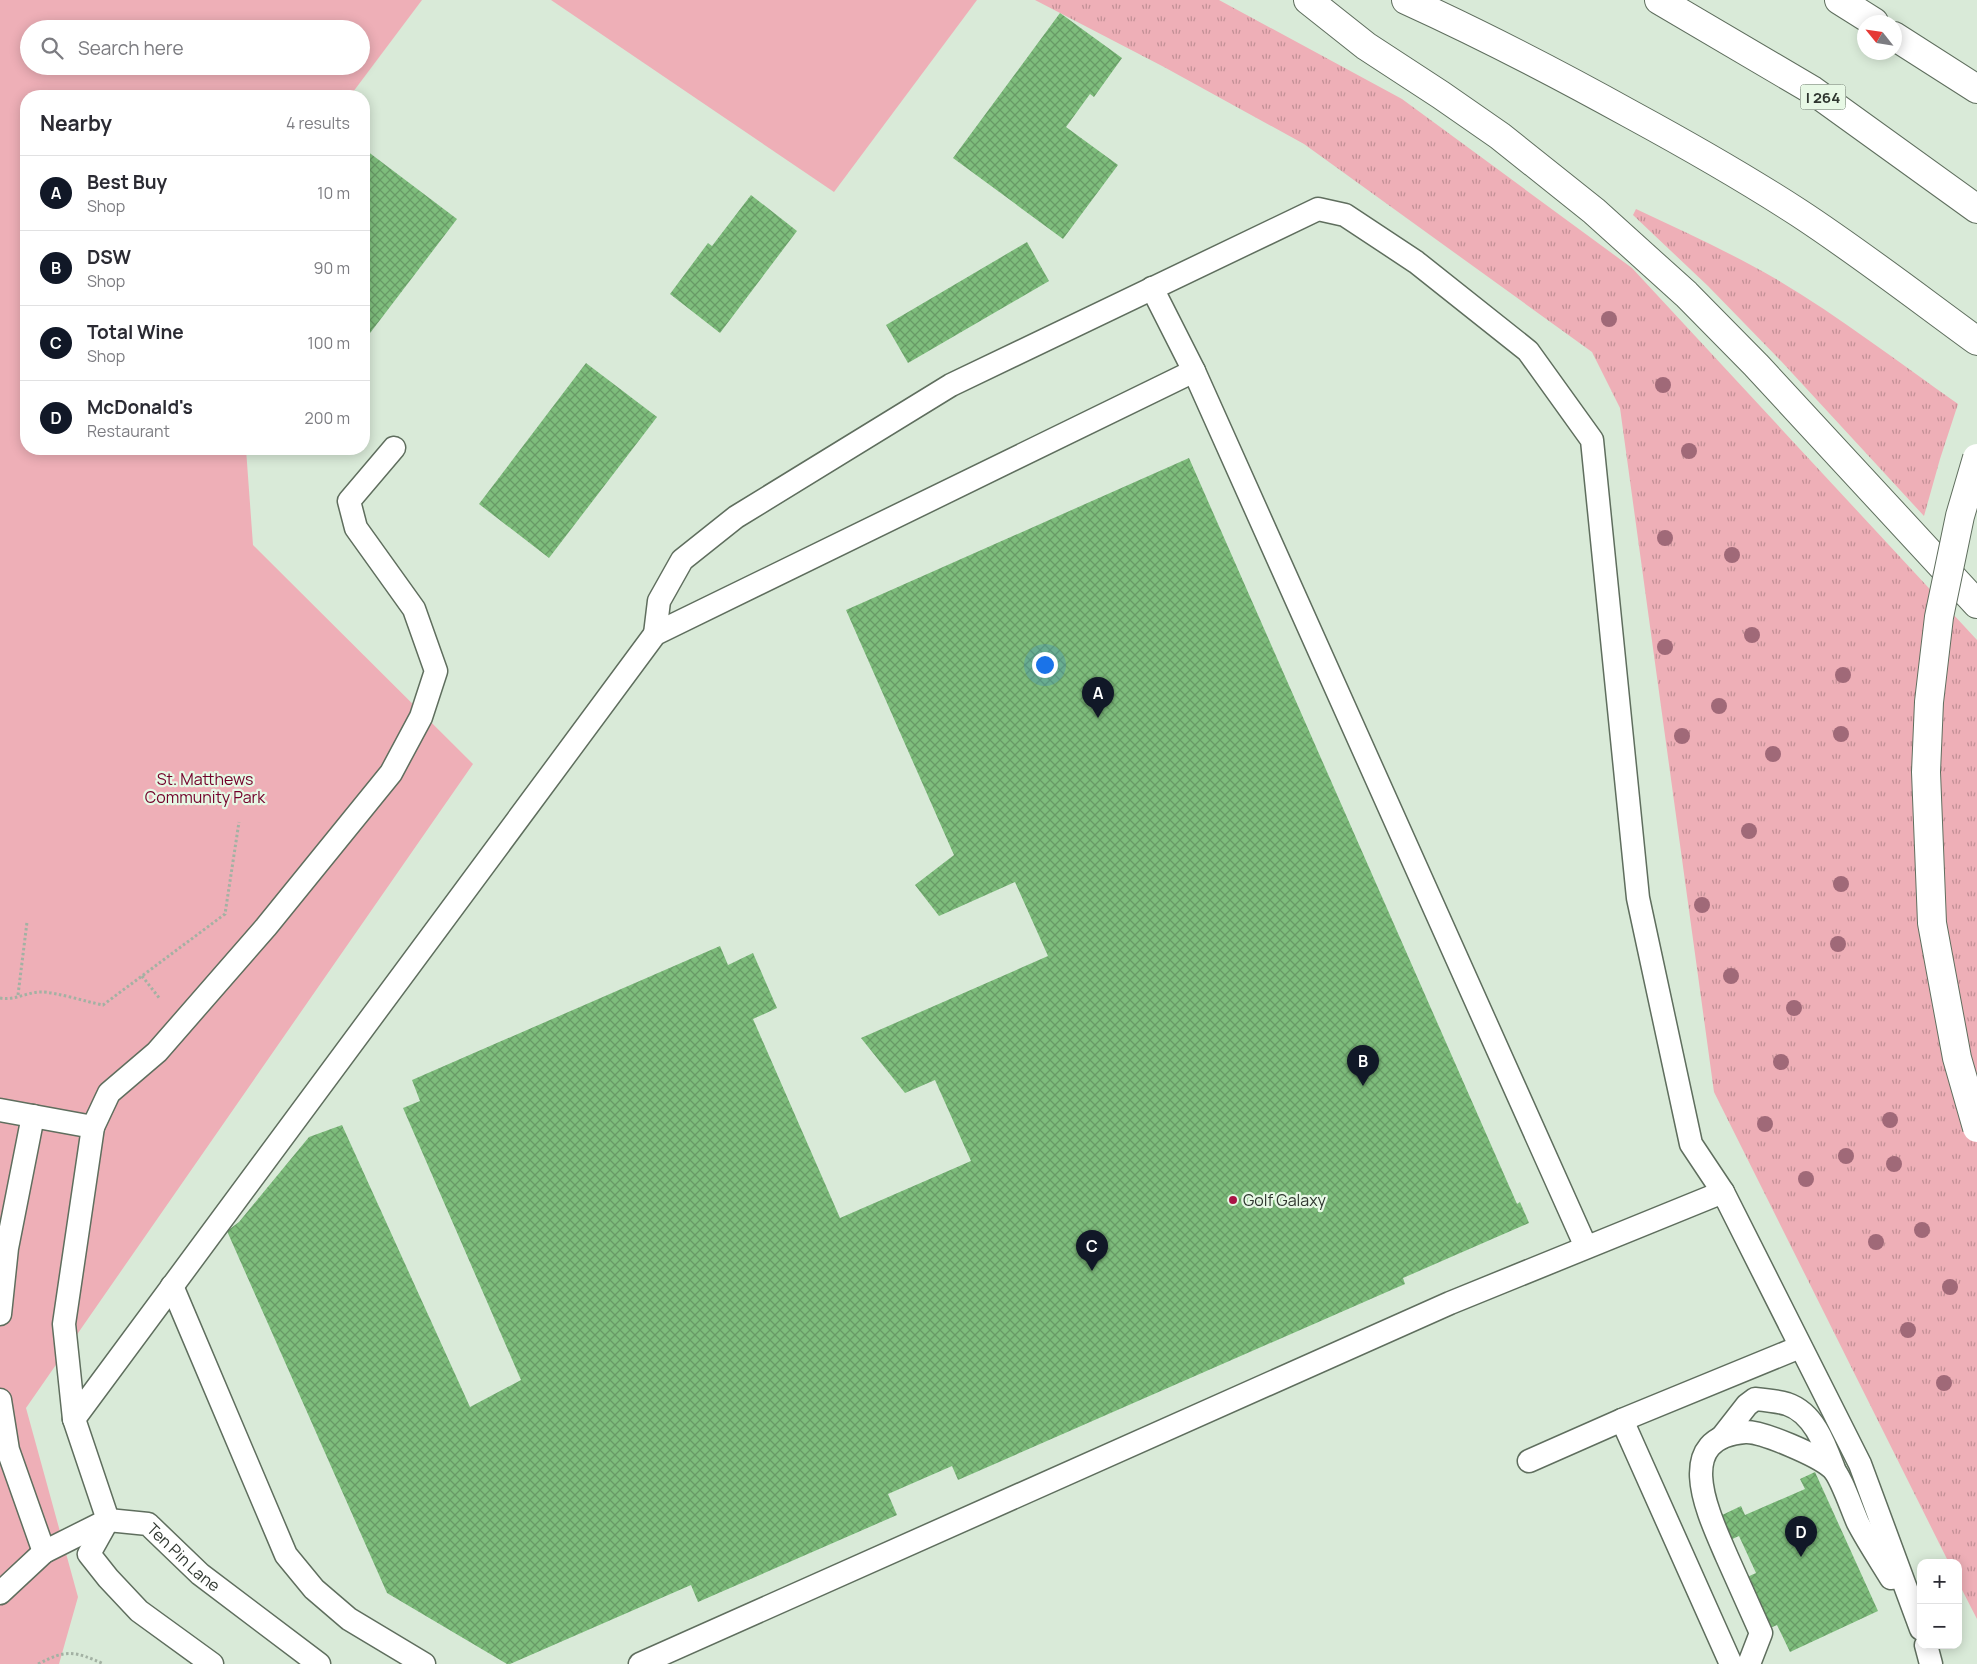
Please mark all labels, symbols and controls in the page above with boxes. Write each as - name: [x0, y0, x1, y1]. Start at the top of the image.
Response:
- north arrow: [1857, 15, 1902, 60]
- search box: [20, 20, 370, 75]
- icon: search: [38, 34, 66, 62]
- text: Search here: [78, 35, 184, 61]
- road number: I 264: [1800, 84, 1846, 110]
- text: Nearby: [40, 109, 112, 137]
- text: 4 results: [286, 112, 350, 134]
- text: Best Buy: [87, 169, 167, 195]
- text: A: [51, 182, 61, 204]
- text: 10 m: [317, 182, 350, 204]
- text: Shop: [87, 195, 125, 217]
- text: DSW: [87, 244, 131, 270]
- text: B: [51, 257, 61, 279]
- text: 90 m: [314, 257, 350, 279]
- text: Shop: [87, 270, 125, 292]
- text: Total Wine: [87, 319, 184, 345]
- text: C: [50, 332, 62, 354]
- text: 100 m: [307, 332, 350, 354]
- text: Shop: [87, 345, 125, 367]
- text: McDonald's: [87, 394, 193, 420]
- text: D: [50, 407, 62, 429]
- text: 200 m: [305, 407, 350, 429]
- text: Restaurant: [87, 420, 170, 442]
- your location: [1032, 652, 1058, 678]
- pin: A: [1082, 677, 1114, 718]
- park label: St. Matthews Community Park: [145, 768, 266, 808]
- pin: B: [1347, 1045, 1379, 1086]
- place label: Golf Galaxy: [1243, 1189, 1327, 1211]
- marker: Golf Galaxy: [1227, 1194, 1239, 1206]
- pin: C: [1076, 1230, 1108, 1271]
- pin: D: [1785, 1516, 1817, 1557]
- street label: Ten Pin Lane: [142, 1518, 225, 1596]
- map controls: [1917, 1559, 1962, 1649]
- button: +: [1917, 1559, 1962, 1604]
- button: −: [1917, 1604, 1962, 1649]

